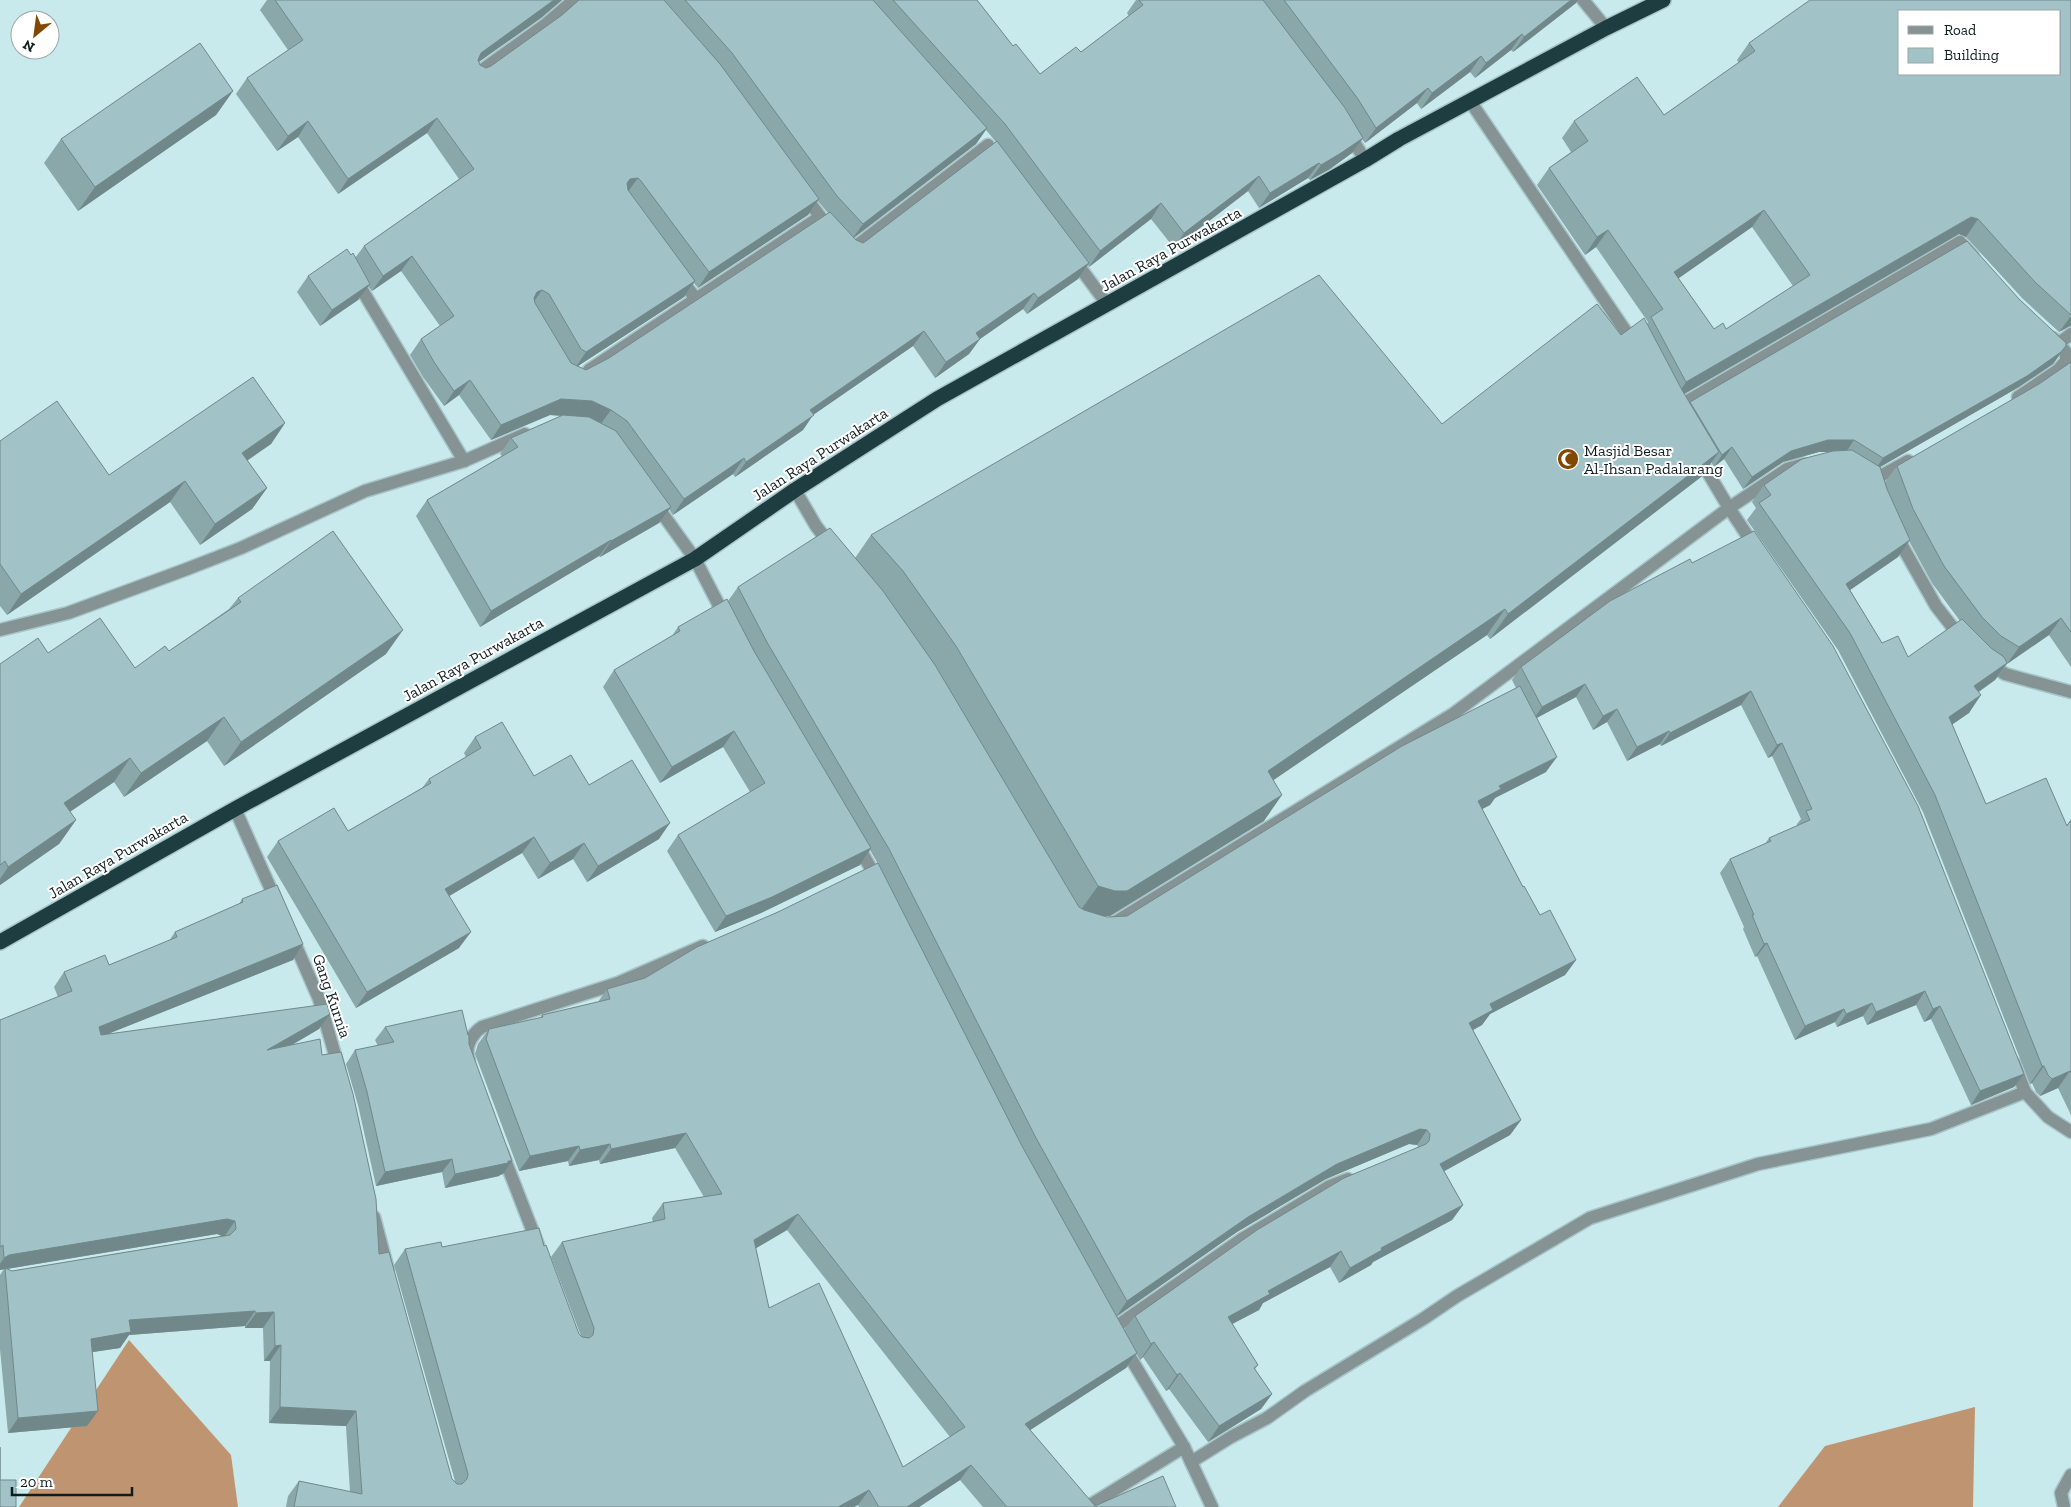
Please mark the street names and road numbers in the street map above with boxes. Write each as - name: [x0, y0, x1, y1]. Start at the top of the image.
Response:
- street label: Jalan Raya Purwakarta: [1098, 202, 1245, 295]
- street label: Jalan Raya Purwakarta: [749, 403, 891, 505]
- street label: Jalan Raya Purwakarta: [400, 612, 547, 705]
- street label: Jalan Raya Purwakarta: [45, 807, 191, 903]
- street label: Gang Kurnia: [309, 952, 355, 1041]

